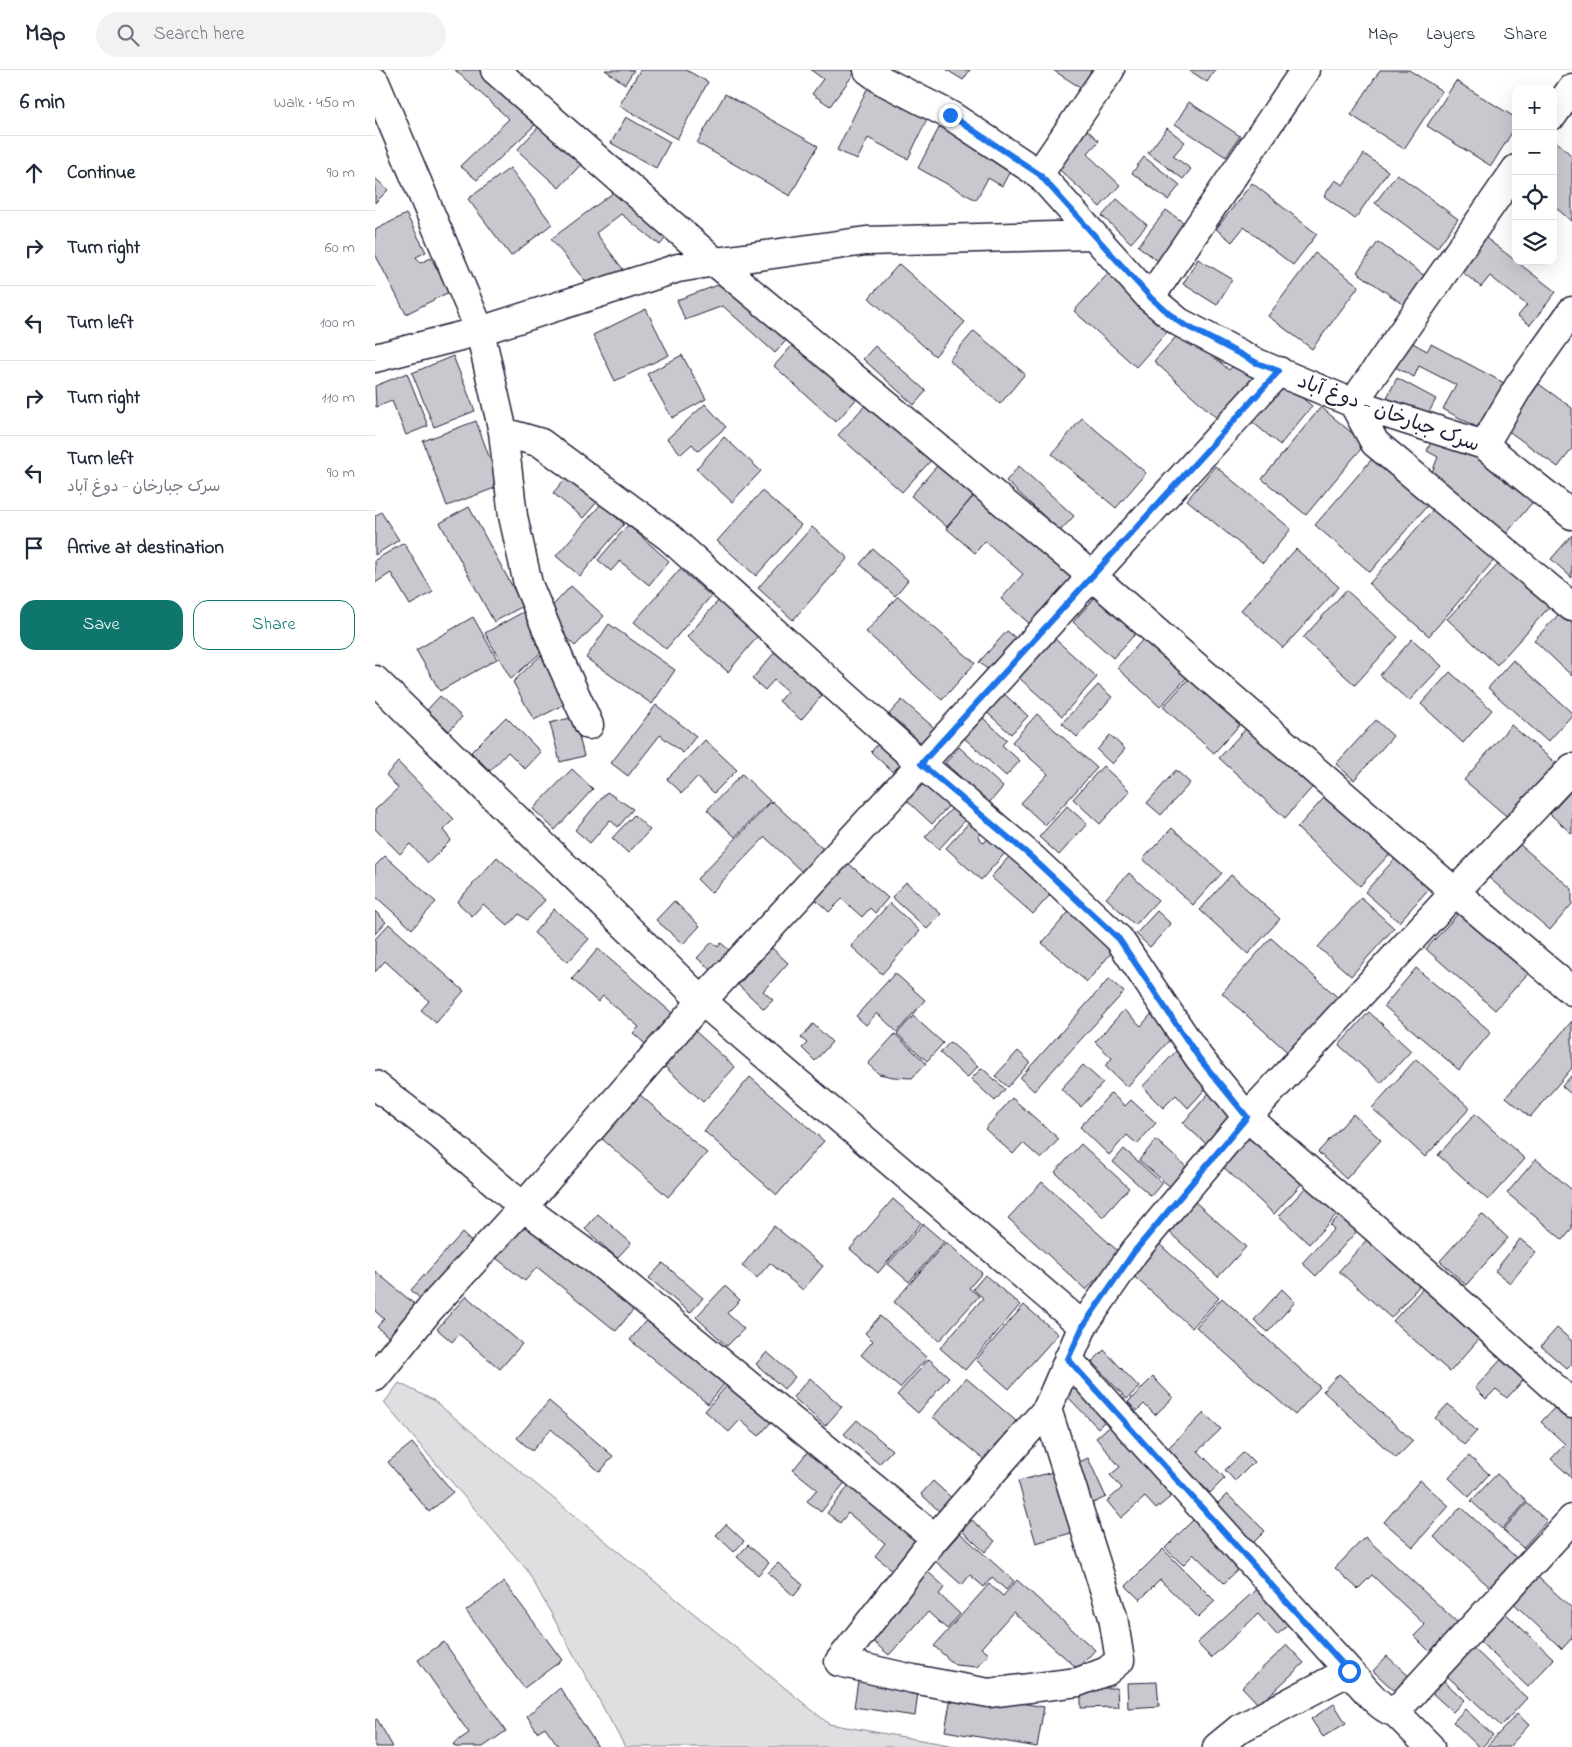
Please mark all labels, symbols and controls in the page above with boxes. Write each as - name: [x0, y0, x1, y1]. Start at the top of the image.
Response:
- search box: [96, 12, 446, 57]
- text: Map: [25, 17, 66, 52]
- icon: search: [114, 21, 142, 49]
- text: Search here: [154, 21, 245, 48]
- text: Map: [1368, 22, 1398, 48]
- text: Layers: [1426, 22, 1476, 48]
- text: Share: [1504, 22, 1547, 48]
- map controls: [1512, 85, 1557, 265]
- button: +: [1512, 85, 1557, 130]
- text: 6 min: [20, 88, 65, 118]
- text: Walk · 450 m: [274, 91, 355, 115]
- route end: [939, 104, 962, 127]
- button: −: [1512, 130, 1557, 175]
- icon: ahead: [20, 159, 48, 187]
- text: Continue: [67, 160, 135, 187]
- text: 90 m: [327, 161, 355, 185]
- button: locate: [1512, 175, 1557, 220]
- button: layers: [1512, 220, 1557, 265]
- icon: right: [20, 234, 48, 262]
- text: Turn right: [67, 235, 140, 262]
- text: 60 m: [325, 236, 355, 260]
- icon: left: [20, 309, 48, 337]
- text: Turn left: [67, 310, 134, 337]
- text: 100 m: [320, 311, 355, 335]
- street label: سرک جبارخان - دوغ آباد: [1293, 368, 1483, 461]
- icon: right: [20, 384, 48, 412]
- text: Turn right: [67, 385, 140, 412]
- text: 110 m: [321, 386, 355, 410]
- text: Turn left: [67, 446, 134, 473]
- icon: left: [20, 459, 48, 487]
- text: 90 m: [327, 461, 355, 485]
- text: سرک جبارخان - دوغ آباد: [67, 475, 220, 499]
- icon: arrive: [20, 534, 48, 562]
- text: Arrive at destination: [67, 535, 224, 562]
- button: Save: [20, 600, 183, 650]
- button: Share: [193, 600, 355, 650]
- route start: [1338, 1660, 1361, 1683]

